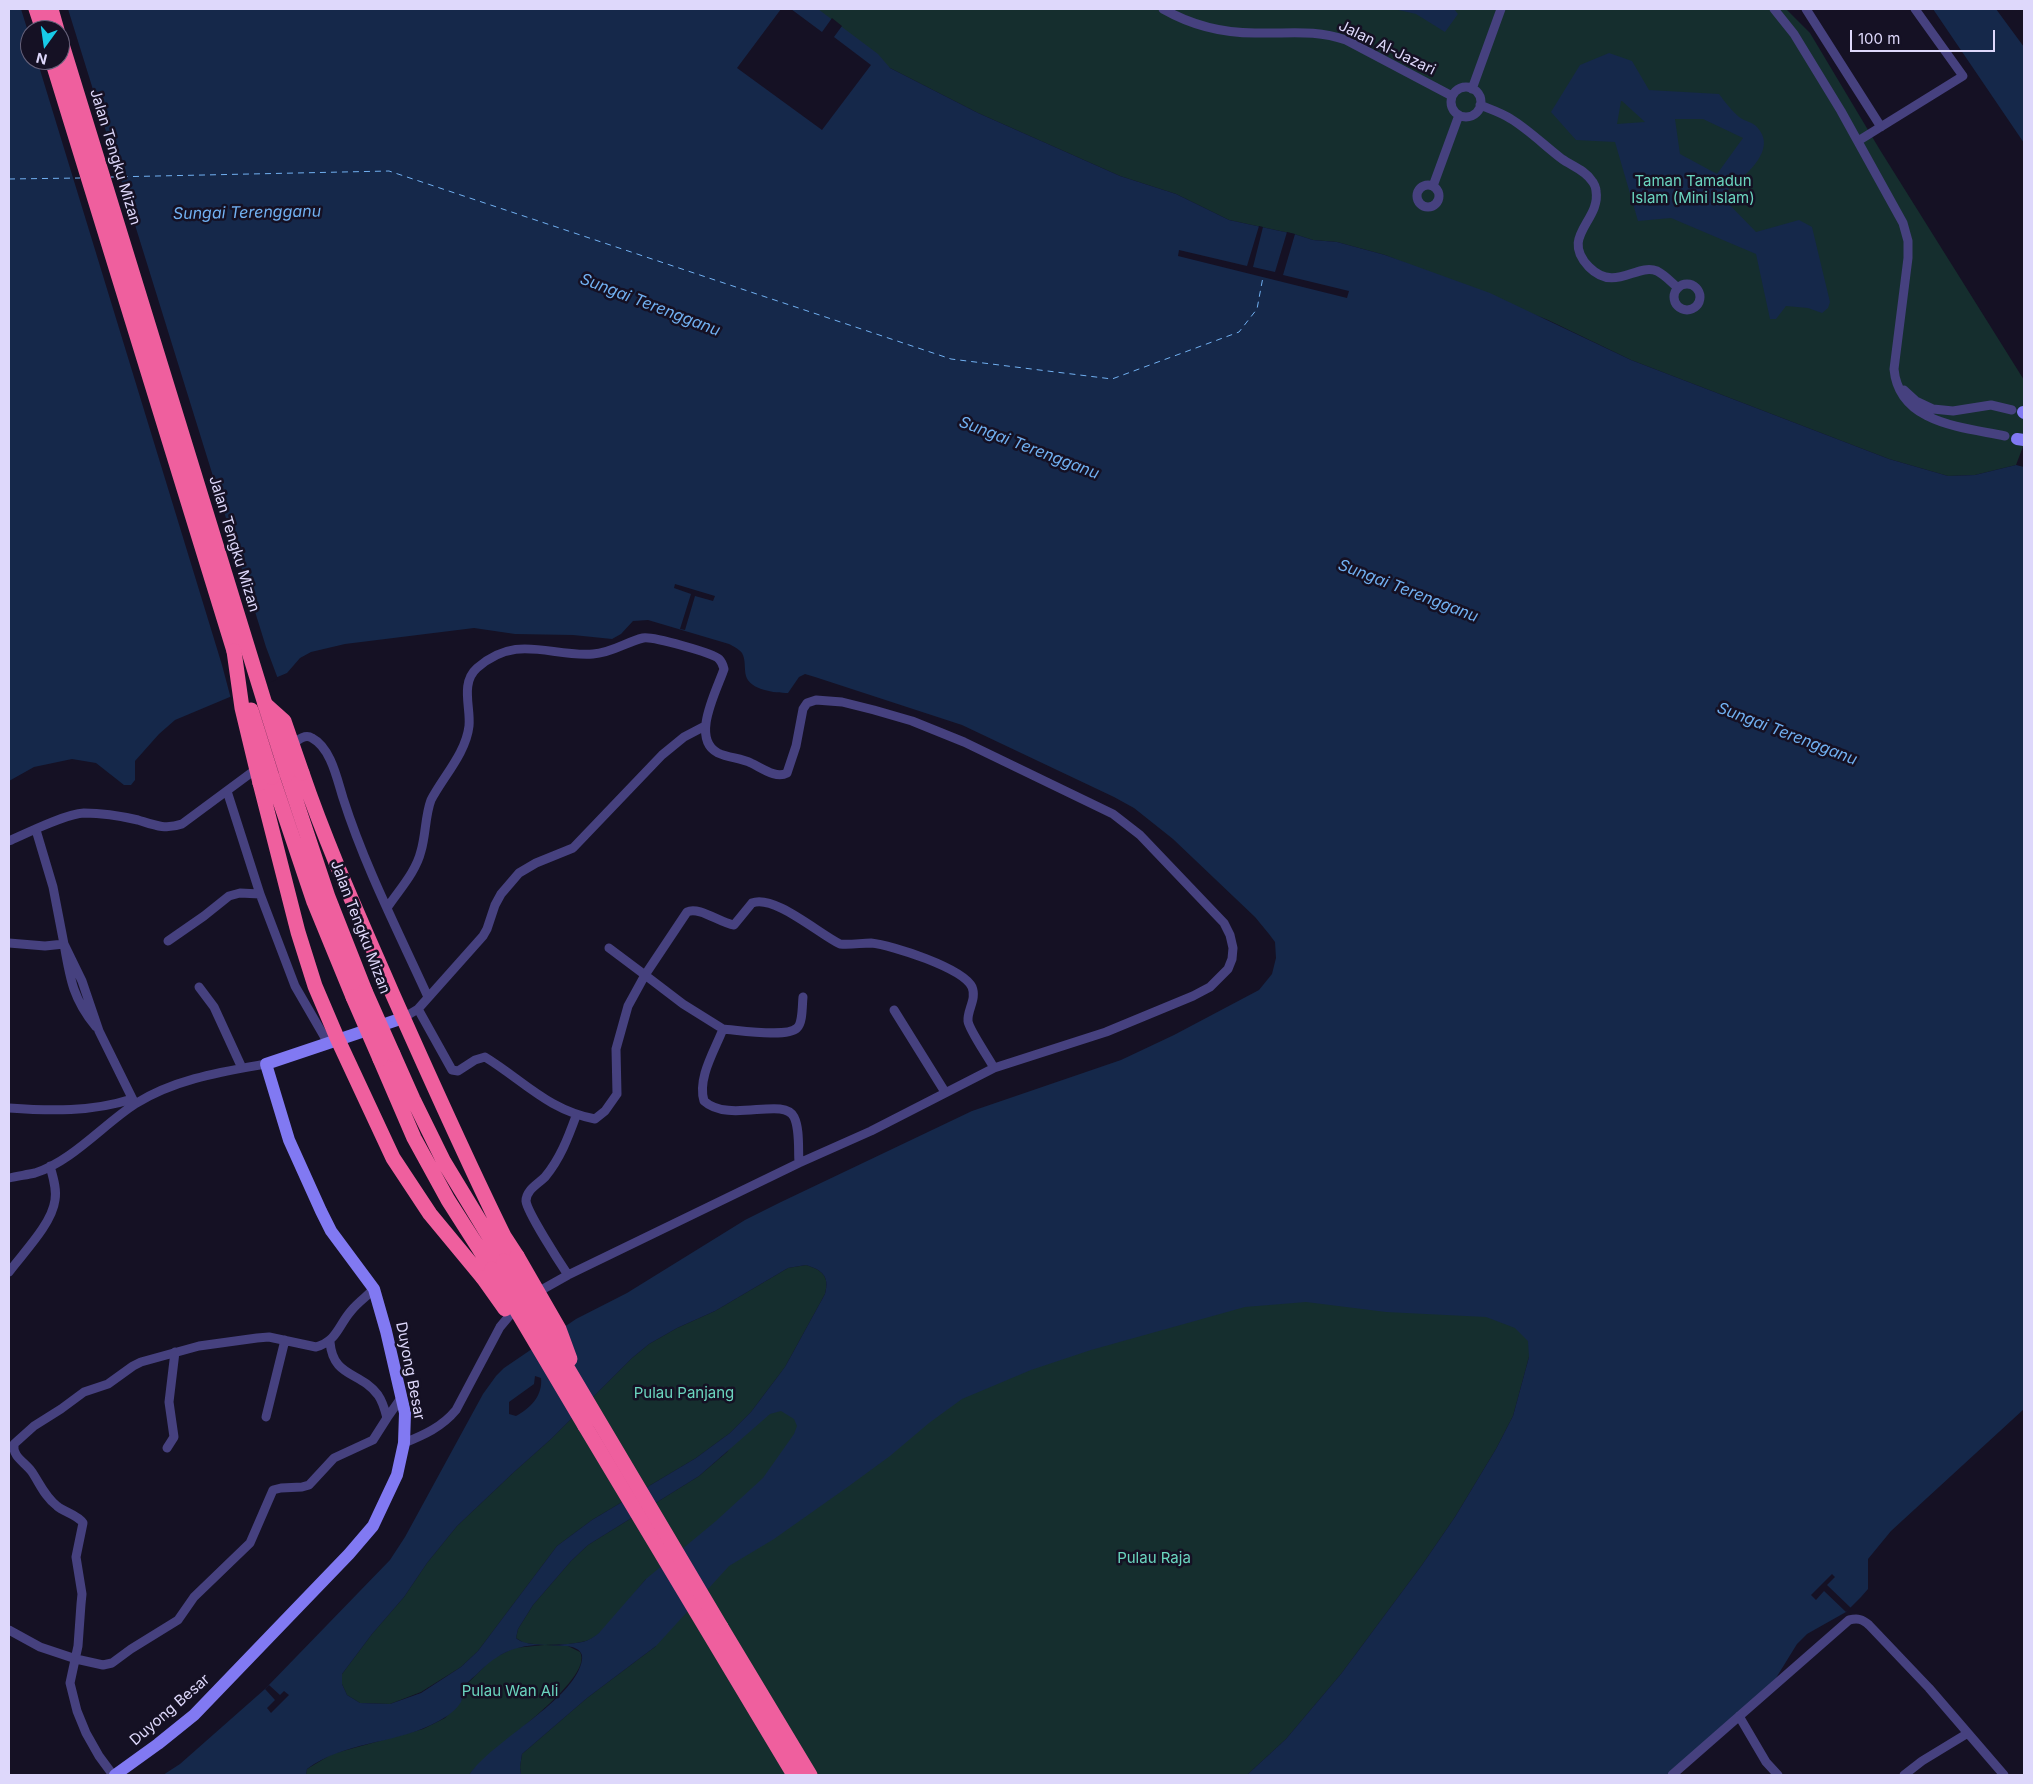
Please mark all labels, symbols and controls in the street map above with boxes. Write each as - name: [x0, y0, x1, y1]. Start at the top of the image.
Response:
- street label: Jalan Al-Jazari: [1336, 17, 1438, 79]
- north arrow: [20, 20, 70, 70]
- scale bar: [1853, 20, 1998, 52]
- text: 100 m: [1858, 29, 1900, 48]
- text: N: [34, 50, 49, 69]
- street label: Jalan Tengku Mizan: [86, 87, 144, 227]
- park label: Taman Tamadun Islam (Mini Islam): [1631, 172, 1755, 207]
- water label: Sungai Terengganu: [173, 202, 321, 224]
- water label: Sungai Terengganu: [577, 269, 723, 341]
- water label: Sungai Terengganu: [956, 412, 1102, 484]
- street label: Jalan Tengku Mizan: [205, 474, 263, 614]
- water label: Sungai Terengganu: [1335, 555, 1481, 627]
- water label: Sungai Terengganu: [1714, 698, 1860, 770]
- street label: Jalan Tengku Mizan: [326, 858, 394, 996]
- street label: Duyong Besar: [392, 1320, 428, 1422]
- park label: Pulau Panjang: [634, 1384, 734, 1402]
- park label: Pulau Raja: [1117, 1549, 1191, 1567]
- street label: Duyong Besar: [126, 1671, 214, 1749]
- park label: Pulau Wan Ali: [462, 1682, 558, 1700]

